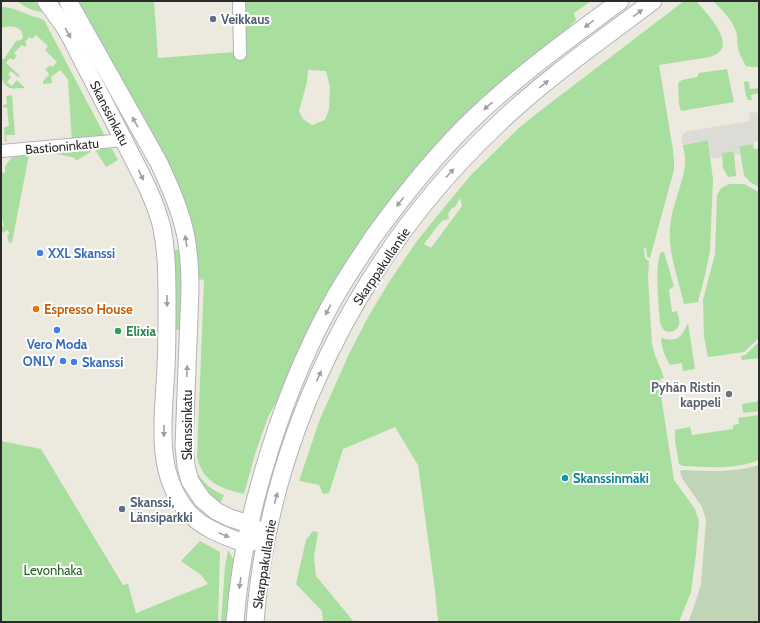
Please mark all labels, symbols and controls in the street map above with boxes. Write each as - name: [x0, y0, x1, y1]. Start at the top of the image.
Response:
- one-way arrow: [632, 8, 643, 17]
- place label: Veikkaus: [221, 11, 270, 27]
- marker: Veikkaus: [208, 14, 218, 24]
- one-way arrow: [584, 20, 594, 28]
- one-way arrow: [65, 27, 72, 39]
- street label: Skanssinkatu: [87, 78, 133, 148]
- one-way arrow: [539, 80, 550, 89]
- one-way arrow: [482, 101, 493, 110]
- one-way arrow: [132, 116, 138, 128]
- street label: Bastioninkatu: [24, 135, 100, 157]
- one-way arrow: [445, 168, 454, 178]
- one-way arrow: [138, 169, 144, 181]
- one-way arrow: [396, 196, 404, 207]
- street label: Skarppakullantie: [349, 224, 413, 308]
- one-way arrow: [183, 235, 189, 247]
- place label: XXL Skanssi: [47, 245, 115, 261]
- marker: XXL Skanssi: [35, 248, 45, 258]
- one-way arrow: [164, 295, 170, 308]
- place label: Espresso House: [44, 301, 133, 317]
- marker: Espresso House: [31, 304, 41, 314]
- one-way arrow: [325, 304, 331, 315]
- place label: Elixia: [126, 323, 156, 339]
- marker: Vero Moda: [52, 325, 62, 335]
- marker: Elixia: [113, 326, 123, 336]
- place label: Vero Moda: [27, 336, 88, 352]
- place label: ONLY: [23, 353, 55, 369]
- place label: Skanssi: [82, 354, 123, 370]
- marker: ONLY: [58, 356, 68, 366]
- marker: Skanssi: [69, 357, 79, 367]
- one-way arrow: [184, 364, 190, 377]
- one-way arrow: [316, 370, 322, 381]
- place label: Pyhän Ristin kappeli: [651, 379, 721, 410]
- marker: Pyhän Ristin kappeli: [724, 389, 734, 399]
- street label: Skanssinkatu: [179, 390, 195, 460]
- one-way arrow: [160, 425, 167, 437]
- place label: Skanssinmäki: [573, 470, 649, 486]
- marker: Skanssinmäki: [560, 473, 570, 483]
- one-way arrow: [273, 492, 279, 504]
- place label: Skanssi, Länsiparkki: [130, 494, 193, 525]
- marker: Skanssi, Länsiparkki: [117, 504, 127, 514]
- street label: Skarppakullantie: [249, 518, 279, 610]
- one-way arrow: [218, 532, 229, 538]
- park label: Levonhaka: [24, 562, 83, 578]
- one-way arrow: [237, 576, 243, 589]

